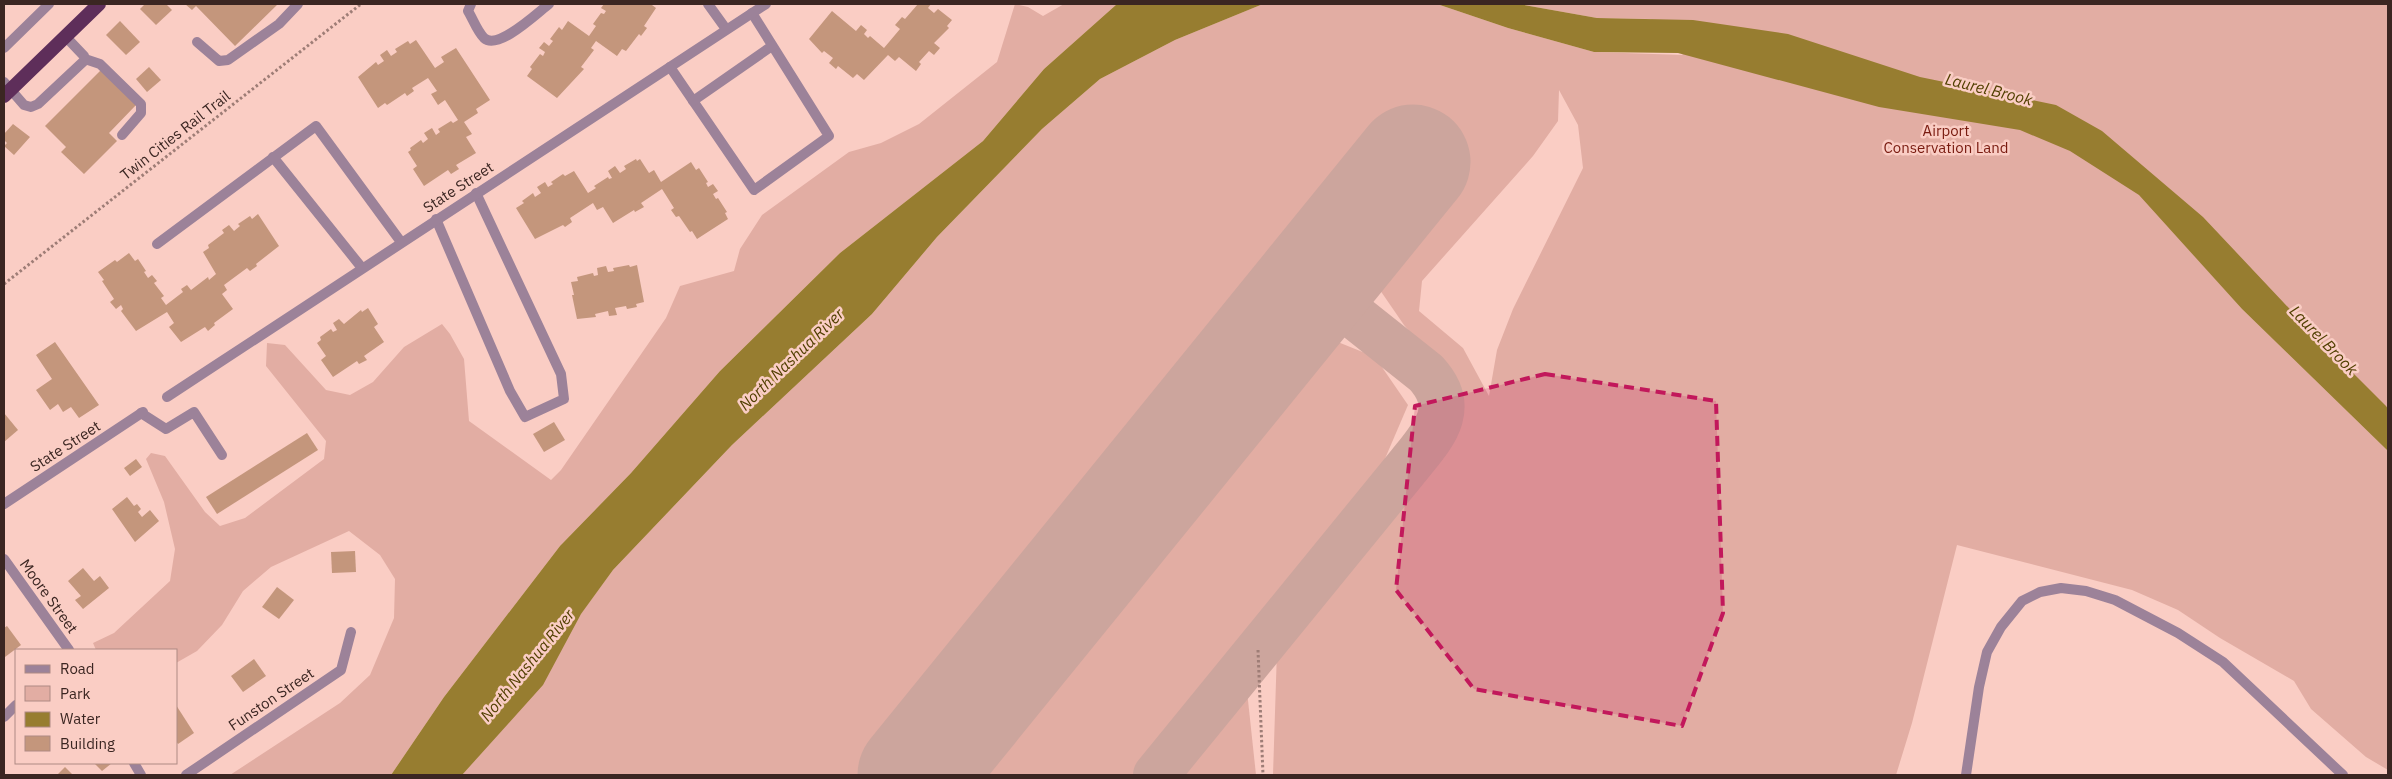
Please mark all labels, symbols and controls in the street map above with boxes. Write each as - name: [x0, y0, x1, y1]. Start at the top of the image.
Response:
- water label: Laurel Brook: [1943, 68, 2035, 110]
- street label: Twin Cities Rail Trail: [116, 86, 234, 184]
- park label: Airport Conservation Land: [1884, 121, 2008, 157]
- street label: State Street: [419, 157, 497, 217]
- water label: Laurel Brook: [2286, 301, 2363, 380]
- water label: North Nashua River: [734, 303, 849, 414]
- street label: State Street: [26, 416, 104, 476]
- street label: Moore Street: [16, 555, 82, 637]
- water label: North Nashua River: [476, 604, 579, 725]
- legend: [15, 649, 178, 764]
- text: Road: [60, 659, 95, 678]
- street label: Funston Street: [225, 663, 317, 735]
- text: Park: [60, 684, 90, 703]
- text: Water: [60, 709, 101, 728]
- text: Building: [60, 734, 115, 753]

